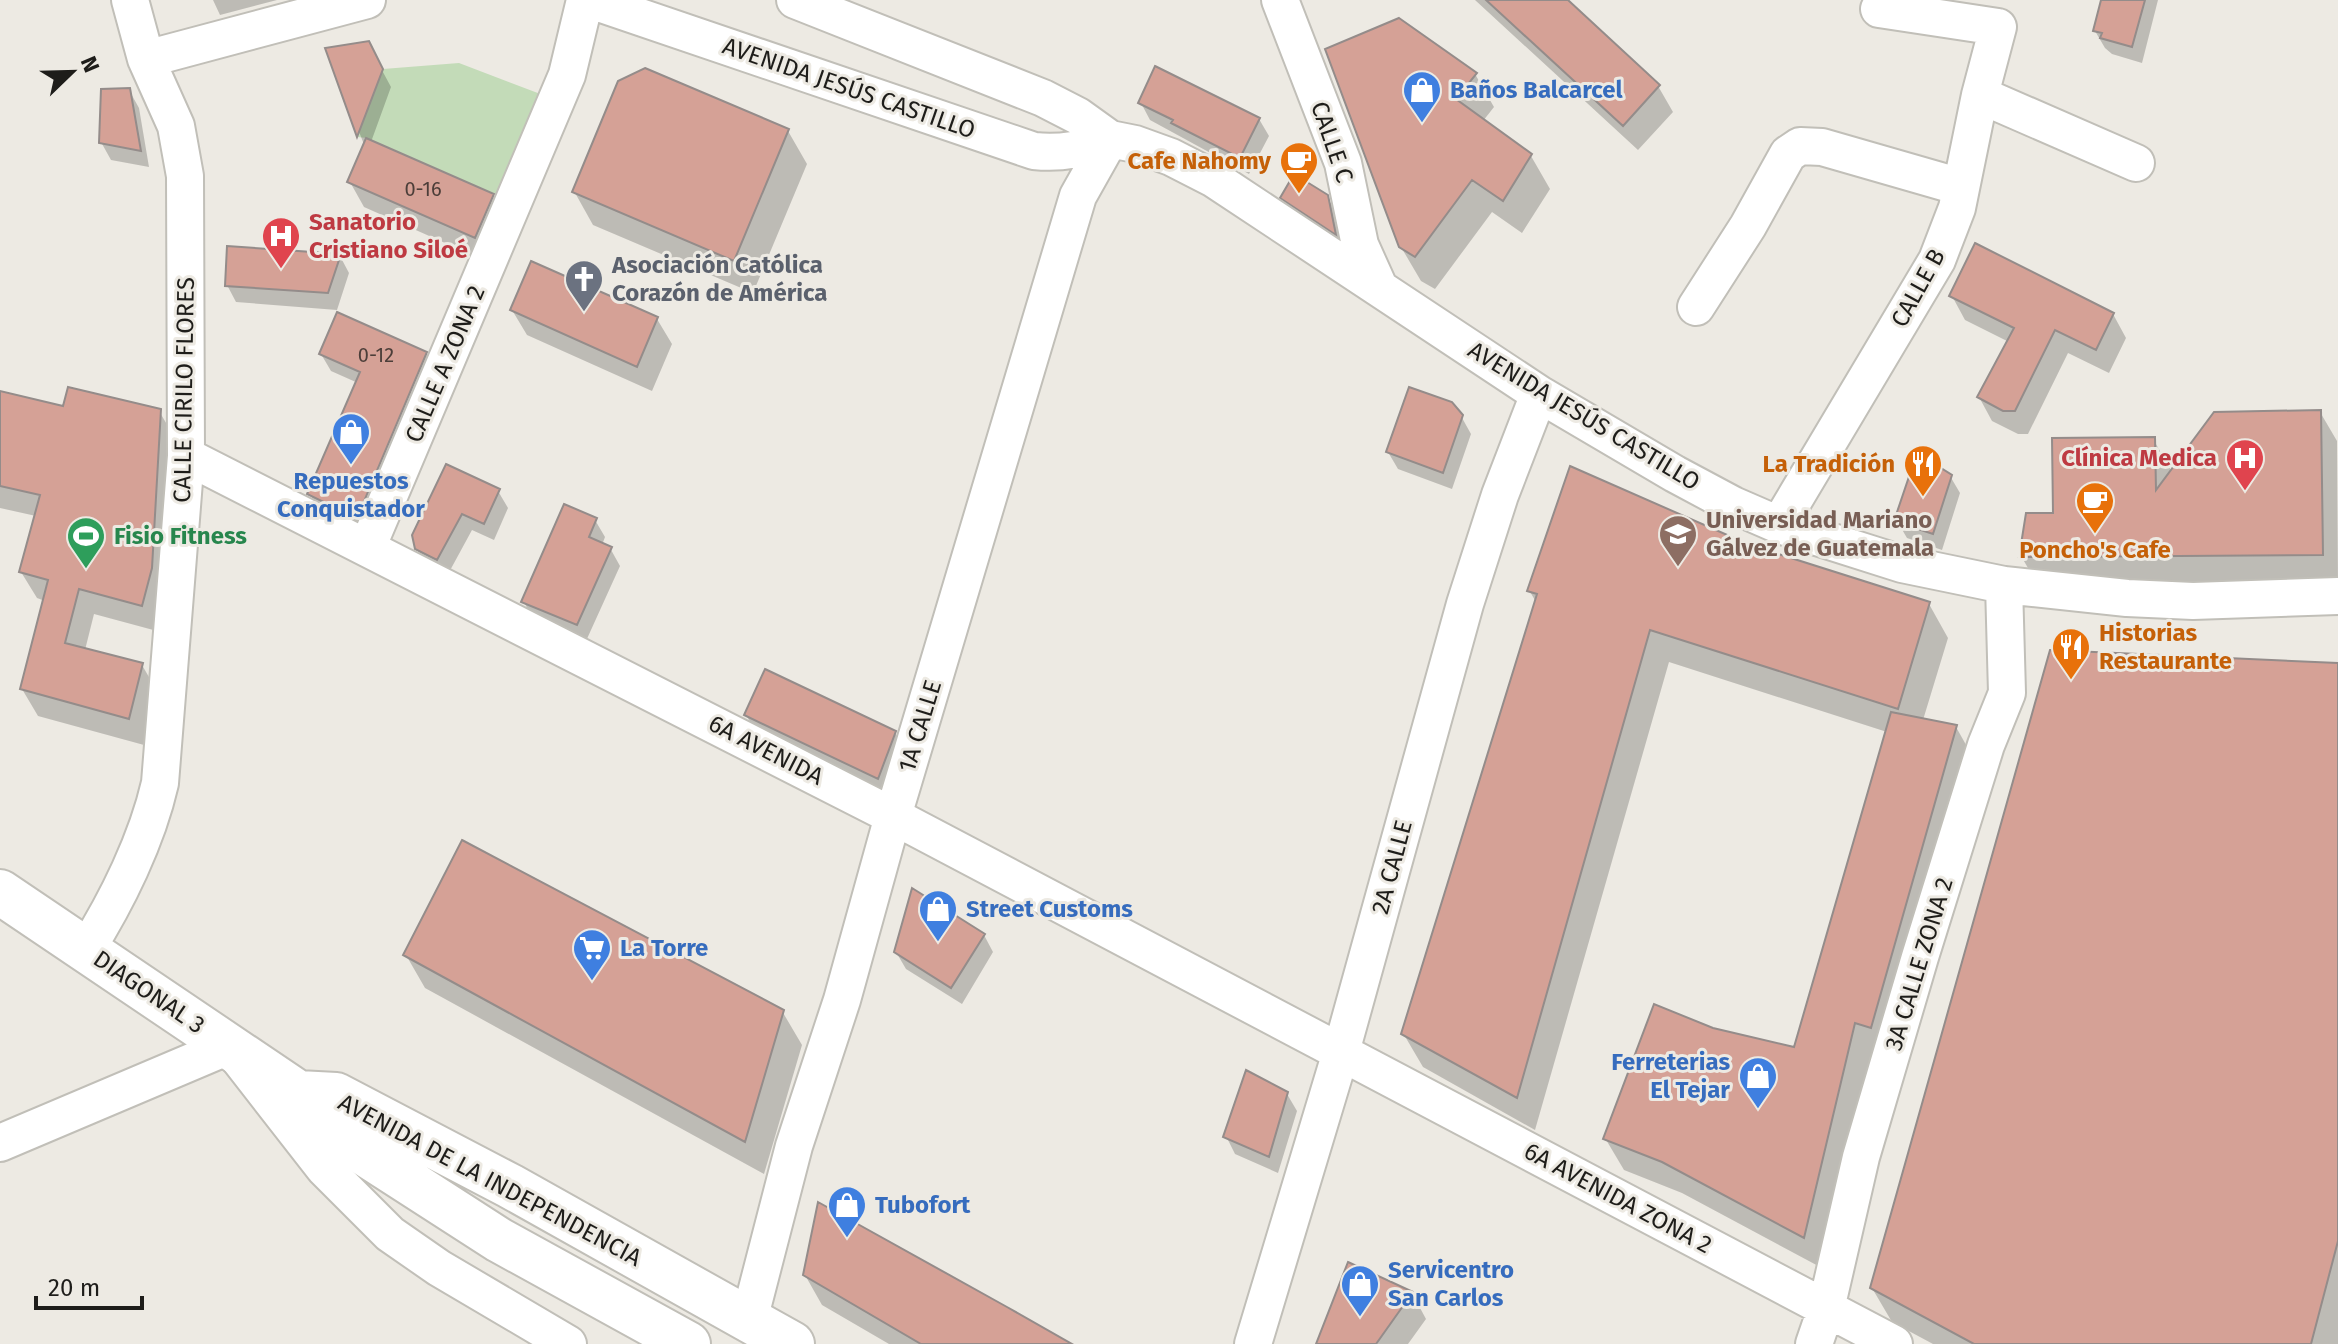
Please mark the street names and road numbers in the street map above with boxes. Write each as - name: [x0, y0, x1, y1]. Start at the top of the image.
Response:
- street label: AVENIDA JESÚS CASTILLO: [719, 31, 979, 144]
- street label: CALLE C: [1305, 98, 1359, 186]
- street label: CALLE B: [1885, 244, 1951, 332]
- street label: CALLE CIRILO FLORES: [168, 277, 200, 503]
- street label: CALLE A ZONA 2: [399, 282, 491, 446]
- street label: AVENIDA JESÚS CASTILLO: [1463, 335, 1705, 496]
- street label: 1A CALLE: [893, 677, 947, 775]
- street label: 6A AVENIDA: [704, 709, 828, 791]
- street label: 2A CALLE: [1366, 817, 1418, 917]
- street label: 3A CALLE ZONA 2: [1879, 874, 1959, 1054]
- street label: DIAGONAL 3: [88, 945, 210, 1039]
- street label: AVENIDA DE LA INDEPENDENCIA: [334, 1088, 646, 1272]
- street label: 6A AVENIDA ZONA 2: [1519, 1137, 1717, 1259]

